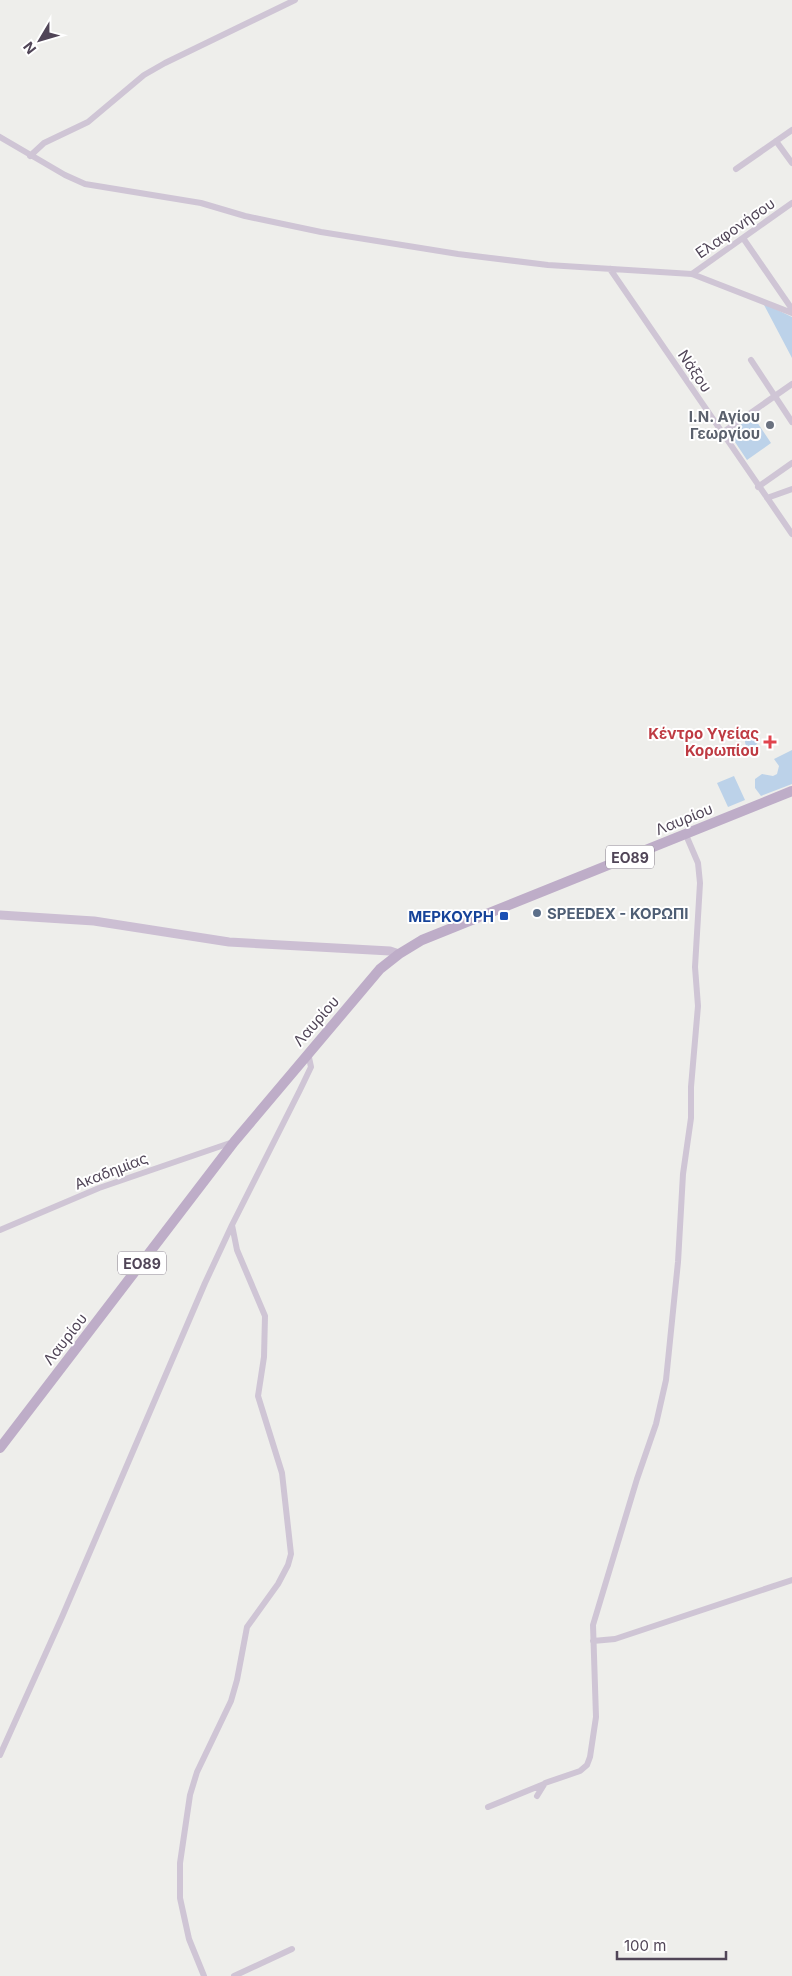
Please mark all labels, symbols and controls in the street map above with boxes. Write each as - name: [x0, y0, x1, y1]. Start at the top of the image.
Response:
- north arrow: [15, 15, 65, 65]
- text: N: [19, 39, 39, 58]
- street label: Ελαφονήσου: [692, 194, 778, 262]
- street label: Νάξου: [674, 346, 716, 396]
- place label: Ι.Ν. Αγίου Γεωργίου: [689, 407, 760, 443]
- marker: Ι.Ν. Αγίου Γεωργίου: [764, 419, 776, 431]
- place label: Κέντρο Υγείας Κορωπίου: [648, 724, 759, 760]
- marker: Κέντρο Υγείας Κορωπίου: [763, 735, 777, 749]
- street label: Λαυρίου: [652, 799, 716, 839]
- road number: ΕΟ89: [606, 846, 654, 869]
- place label: SPEEDEX - ΚΟΡΩΠΙ: [547, 904, 689, 923]
- place label: ΜΕΡΚΟΥΡΗ: [408, 907, 494, 926]
- marker: SPEEDEX - ΚΟΡΩΠΙ: [531, 907, 543, 919]
- marker: ΜΕΡΚΟΥΡΗ: [498, 910, 510, 922]
- street label: Λαυρίου: [289, 992, 343, 1050]
- street label: Ακαδημίας: [72, 1148, 150, 1194]
- road number: ΕΟ89: [118, 1252, 166, 1274]
- street label: Λαυρίου: [39, 1309, 91, 1369]
- scale bar: [617, 1928, 726, 1960]
- text: 100 m: [624, 1936, 666, 1955]

